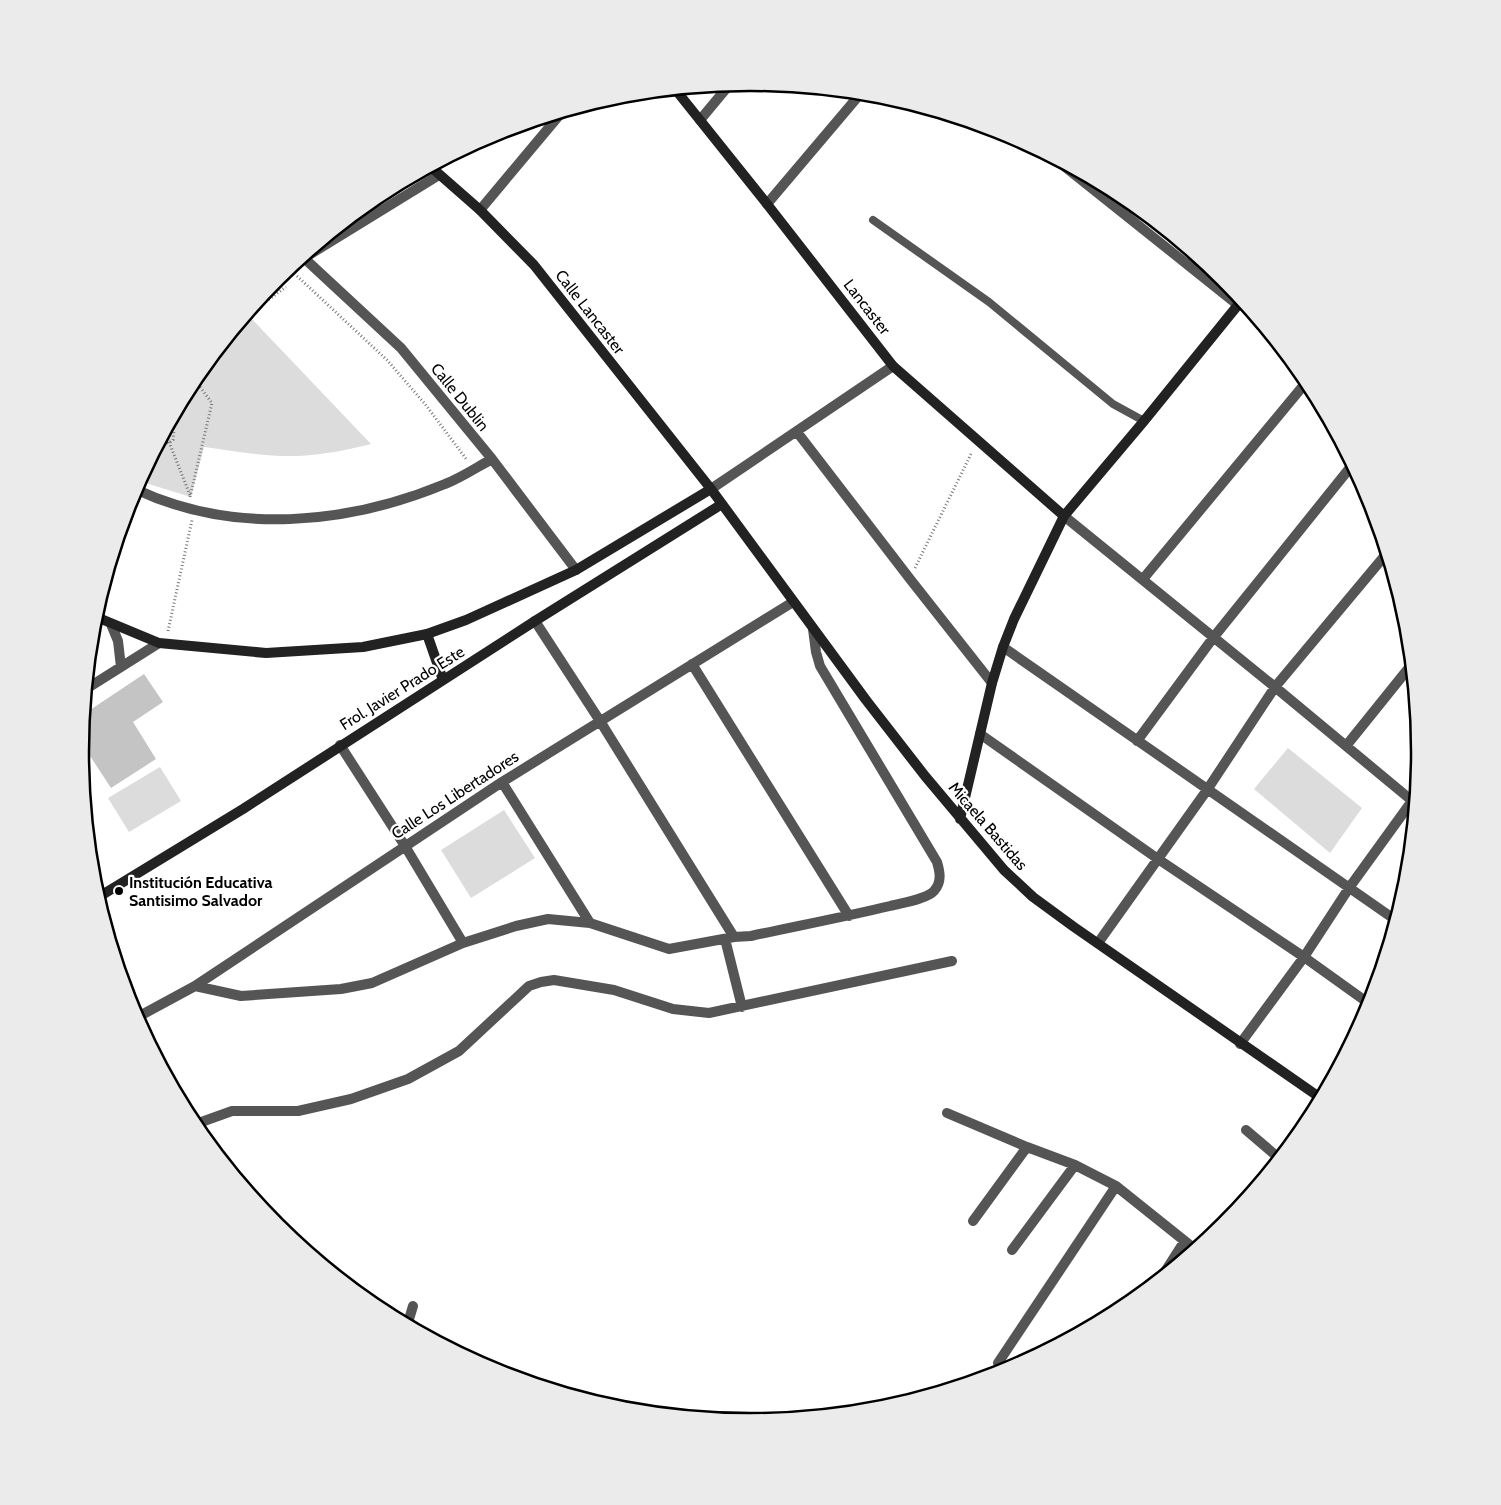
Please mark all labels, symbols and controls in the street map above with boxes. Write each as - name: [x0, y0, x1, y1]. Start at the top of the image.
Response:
- street label: Calle Lancaster: [551, 266, 629, 359]
- street label: Lancaster: [840, 276, 895, 339]
- street label: Calle Dublin: [427, 359, 493, 435]
- street label: Frol. Javier Prado Este: [336, 642, 468, 734]
- street label: Calle Los Libertadores: [388, 747, 522, 843]
- street label: Micaela Bastidas: [945, 778, 1032, 874]
- place label: Institución Educativa Santisimo Salvador: [129, 873, 273, 910]
- marker: Institución Educativa Santisimo Salvador: [113, 885, 125, 897]

